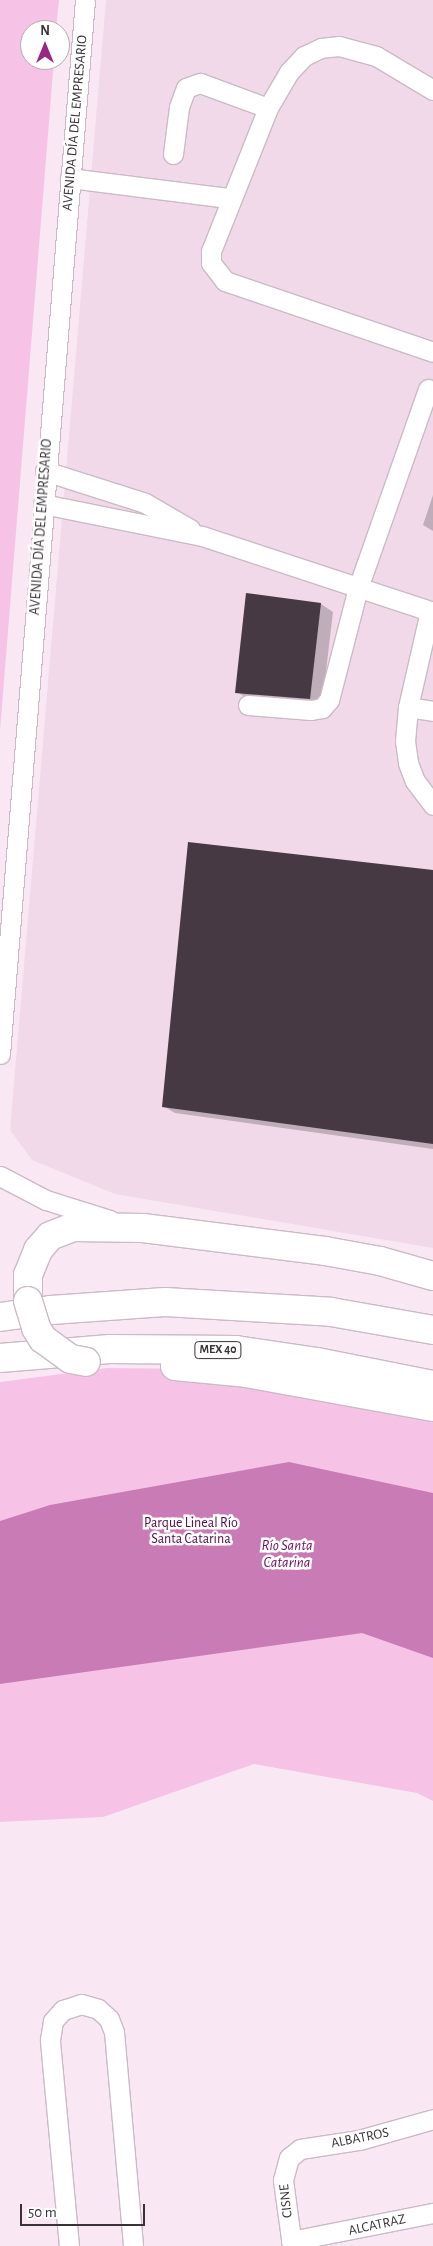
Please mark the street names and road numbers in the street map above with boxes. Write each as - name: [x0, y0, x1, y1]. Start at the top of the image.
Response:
- street label: AVENIDA DÍA DEL EMPRESARIO: [59, 34, 91, 212]
- street label: AVENIDA DÍA DEL EMPRESARIO: [26, 438, 56, 616]
- road number: MEX 40: [194, 1340, 242, 1360]
- street label: ALBATROS: [330, 2124, 390, 2152]
- street label: CISNE: [276, 2183, 296, 2219]
- street label: ALCATRAZ: [347, 2211, 407, 2239]

